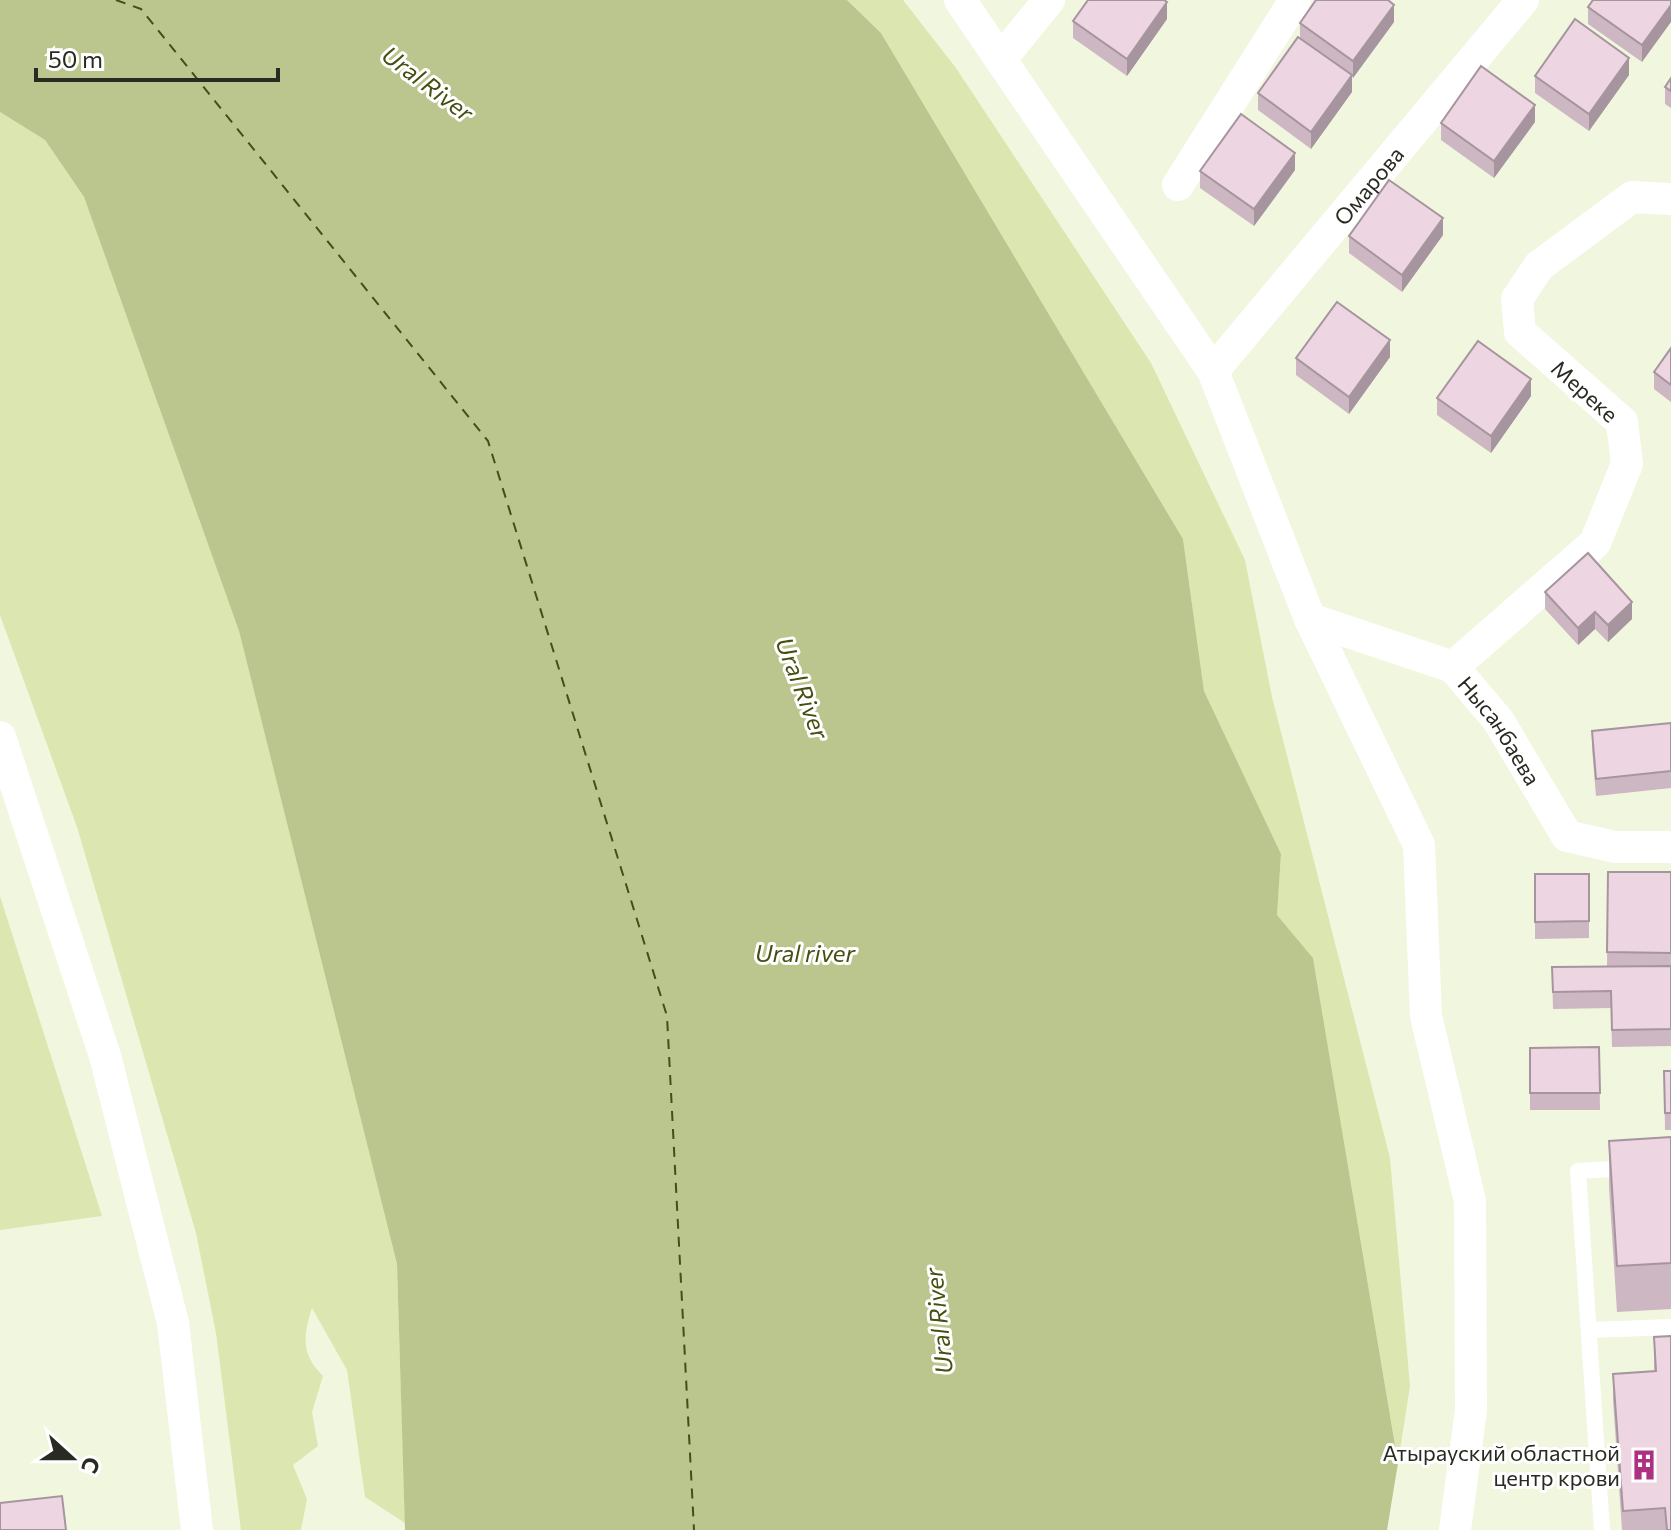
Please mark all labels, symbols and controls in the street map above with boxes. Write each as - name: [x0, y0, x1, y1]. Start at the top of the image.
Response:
- scale bar: [36, 32, 278, 82]
- water label: Ural River: [377, 39, 480, 128]
- text: 50 m: [48, 44, 103, 73]
- street label: Омарова: [1328, 141, 1409, 230]
- street label: Мереке: [1546, 354, 1624, 428]
- water label: Ural River: [770, 633, 836, 744]
- street label: Нысанбаева: [1453, 670, 1547, 790]
- water label: Ural river: [755, 938, 857, 967]
- water label: Ural River: [918, 1265, 958, 1376]
- north arrow: [32, 1418, 112, 1498]
- place label: Атырауский областной центр крови: [1383, 1439, 1620, 1491]
- building icon: Атырауский областной центр крови: [1627, 1448, 1661, 1482]
- text: С: [76, 1453, 106, 1477]

